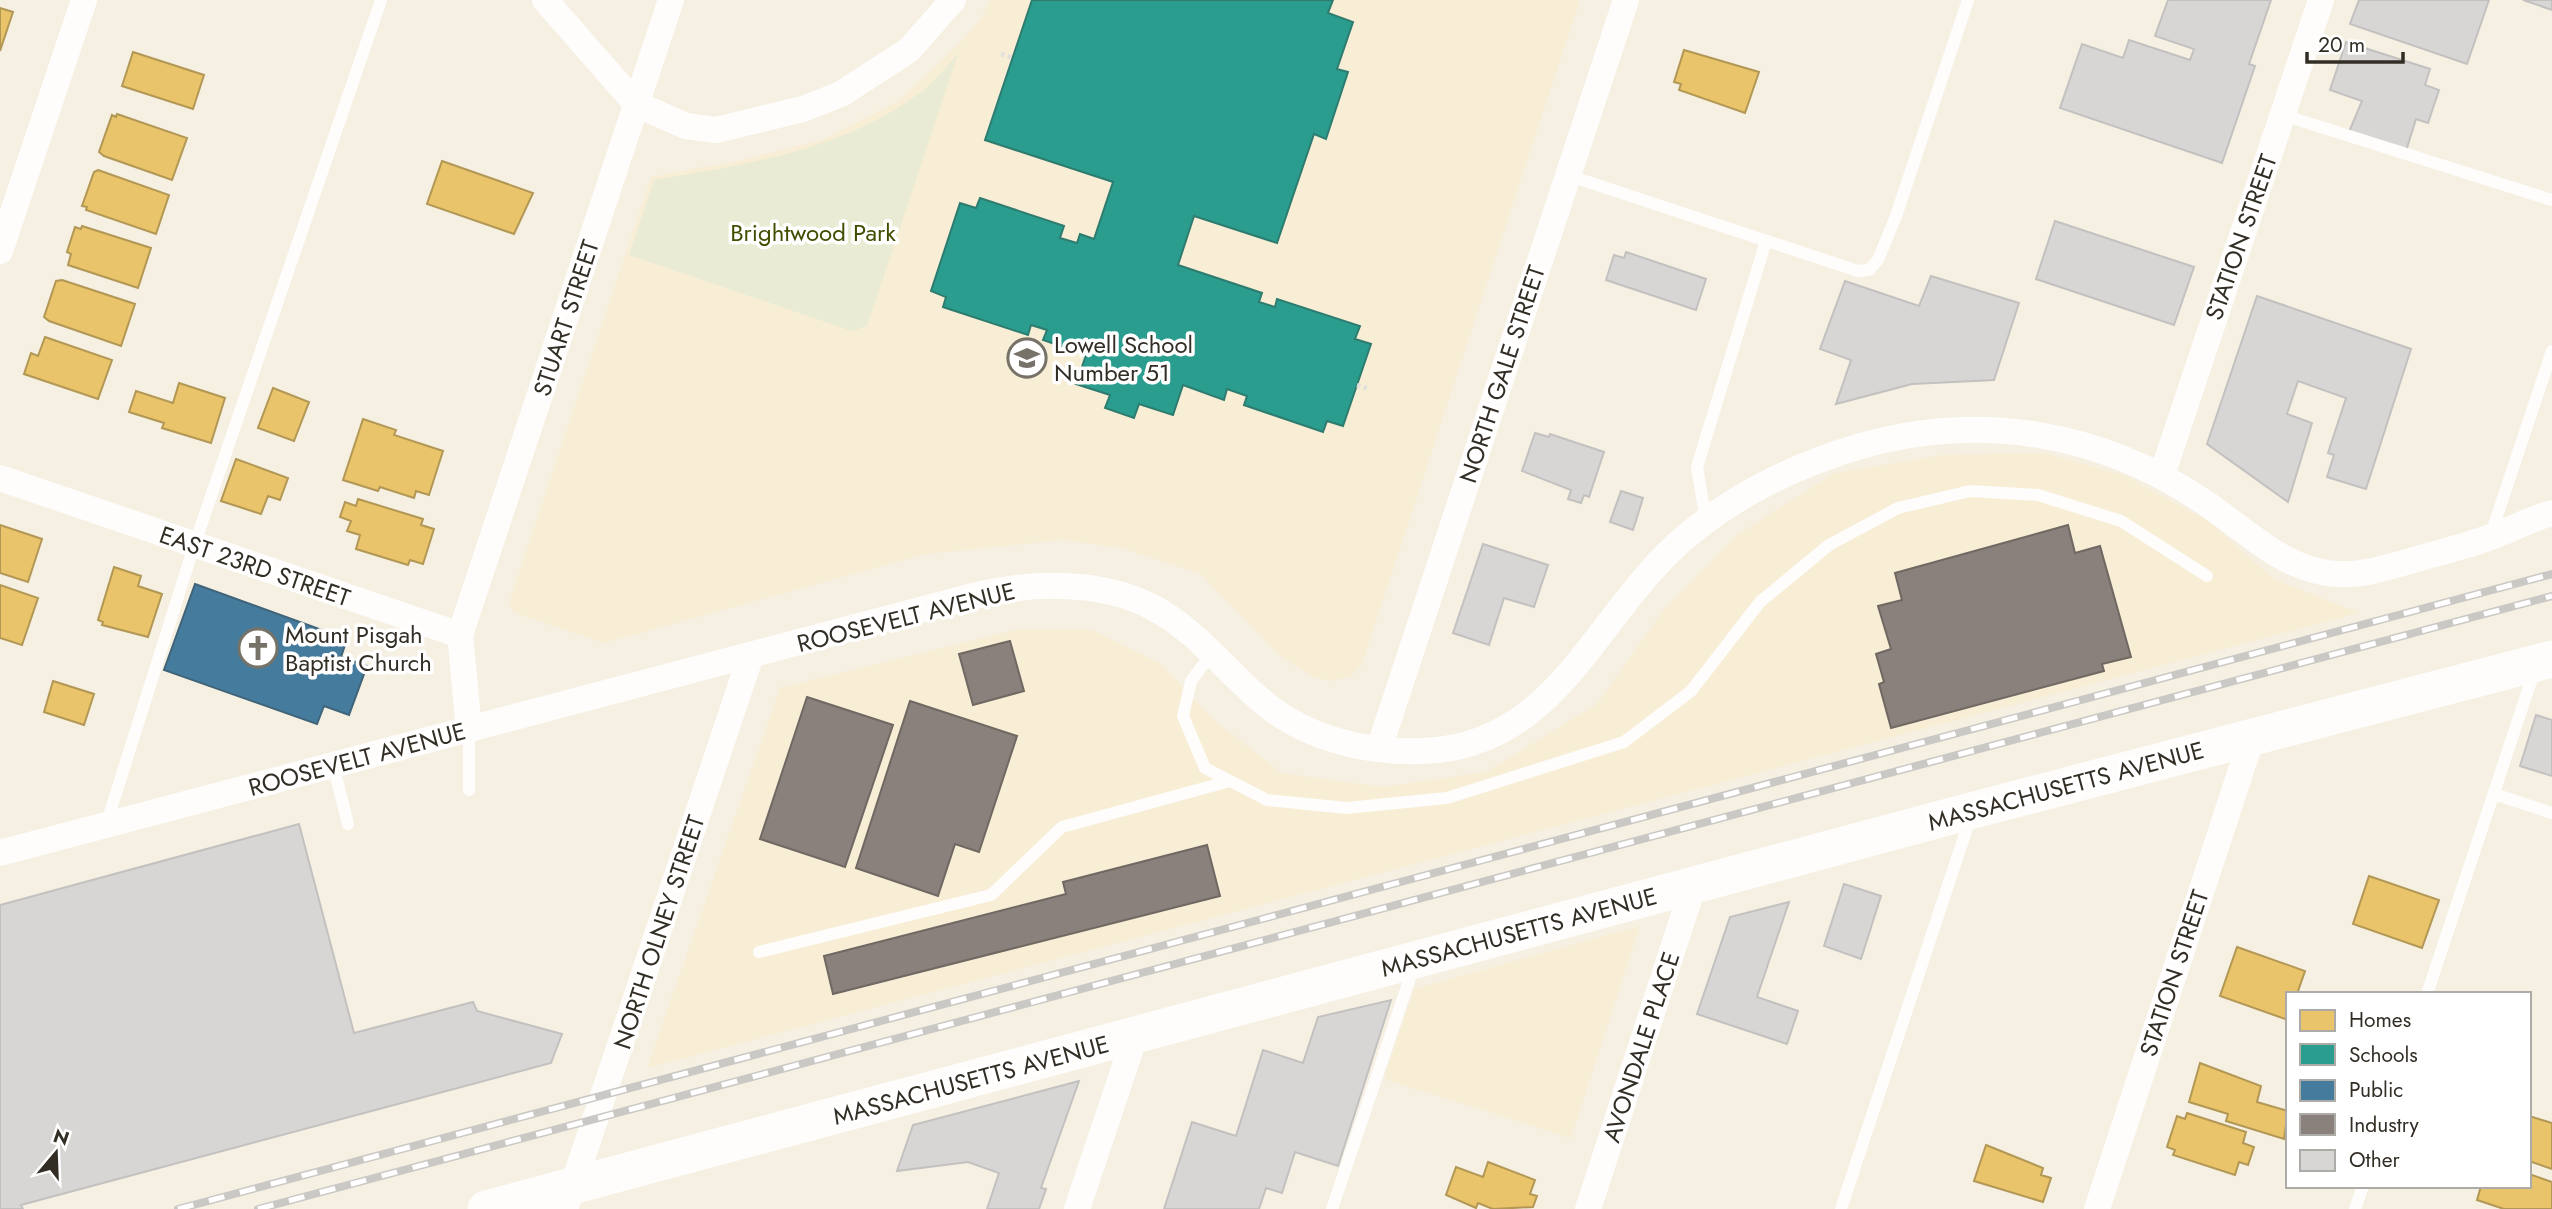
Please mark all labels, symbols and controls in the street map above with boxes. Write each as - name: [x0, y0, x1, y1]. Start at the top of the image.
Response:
- scale bar: [2307, 21, 2403, 65]
- text: 20 m: [2318, 30, 2365, 60]
- street label: STATION STREET: [2196, 149, 2286, 325]
- park label: Brightwood Park: [730, 215, 896, 250]
- street label: STUART STREET: [524, 235, 608, 401]
- street label: NORTH GALE STREET: [1450, 261, 1554, 487]
- place label: Lowell School Number 51: [1054, 327, 1193, 390]
- school or university icon: Lowell School Number 51: [1006, 337, 1048, 379]
- street label: EAST 23RD STREET: [155, 517, 355, 615]
- street label: ROOSEVELT AVENUE: [793, 573, 1019, 661]
- place label: Mount Pisgah Baptist Church: [285, 617, 432, 680]
- church icon: Mount Pisgah Baptist Church: [237, 627, 279, 669]
- street label: ROOSEVELT AVENUE: [245, 713, 469, 805]
- street label: MASSACHUSETTS AVENUE: [1924, 732, 2208, 840]
- street label: NORTH OLNEY STREET: [605, 811, 713, 1053]
- street label: MASSACHUSETTS AVENUE: [1377, 878, 1661, 986]
- street label: STATION STREET: [2131, 885, 2217, 1061]
- street label: AVONDALE PLACE: [1594, 947, 1688, 1147]
- legend: [2286, 992, 2531, 1188]
- text: Homes: [2349, 1005, 2411, 1035]
- street label: MASSACHUSETTS AVENUE: [829, 1026, 1113, 1134]
- text: Schools: [2349, 1040, 2418, 1070]
- text: Public: [2349, 1075, 2403, 1105]
- text: Industry: [2349, 1110, 2420, 1140]
- north arrow: [21, 1118, 91, 1188]
- text: N: [50, 1122, 73, 1153]
- text: Other: [2349, 1145, 2400, 1175]

